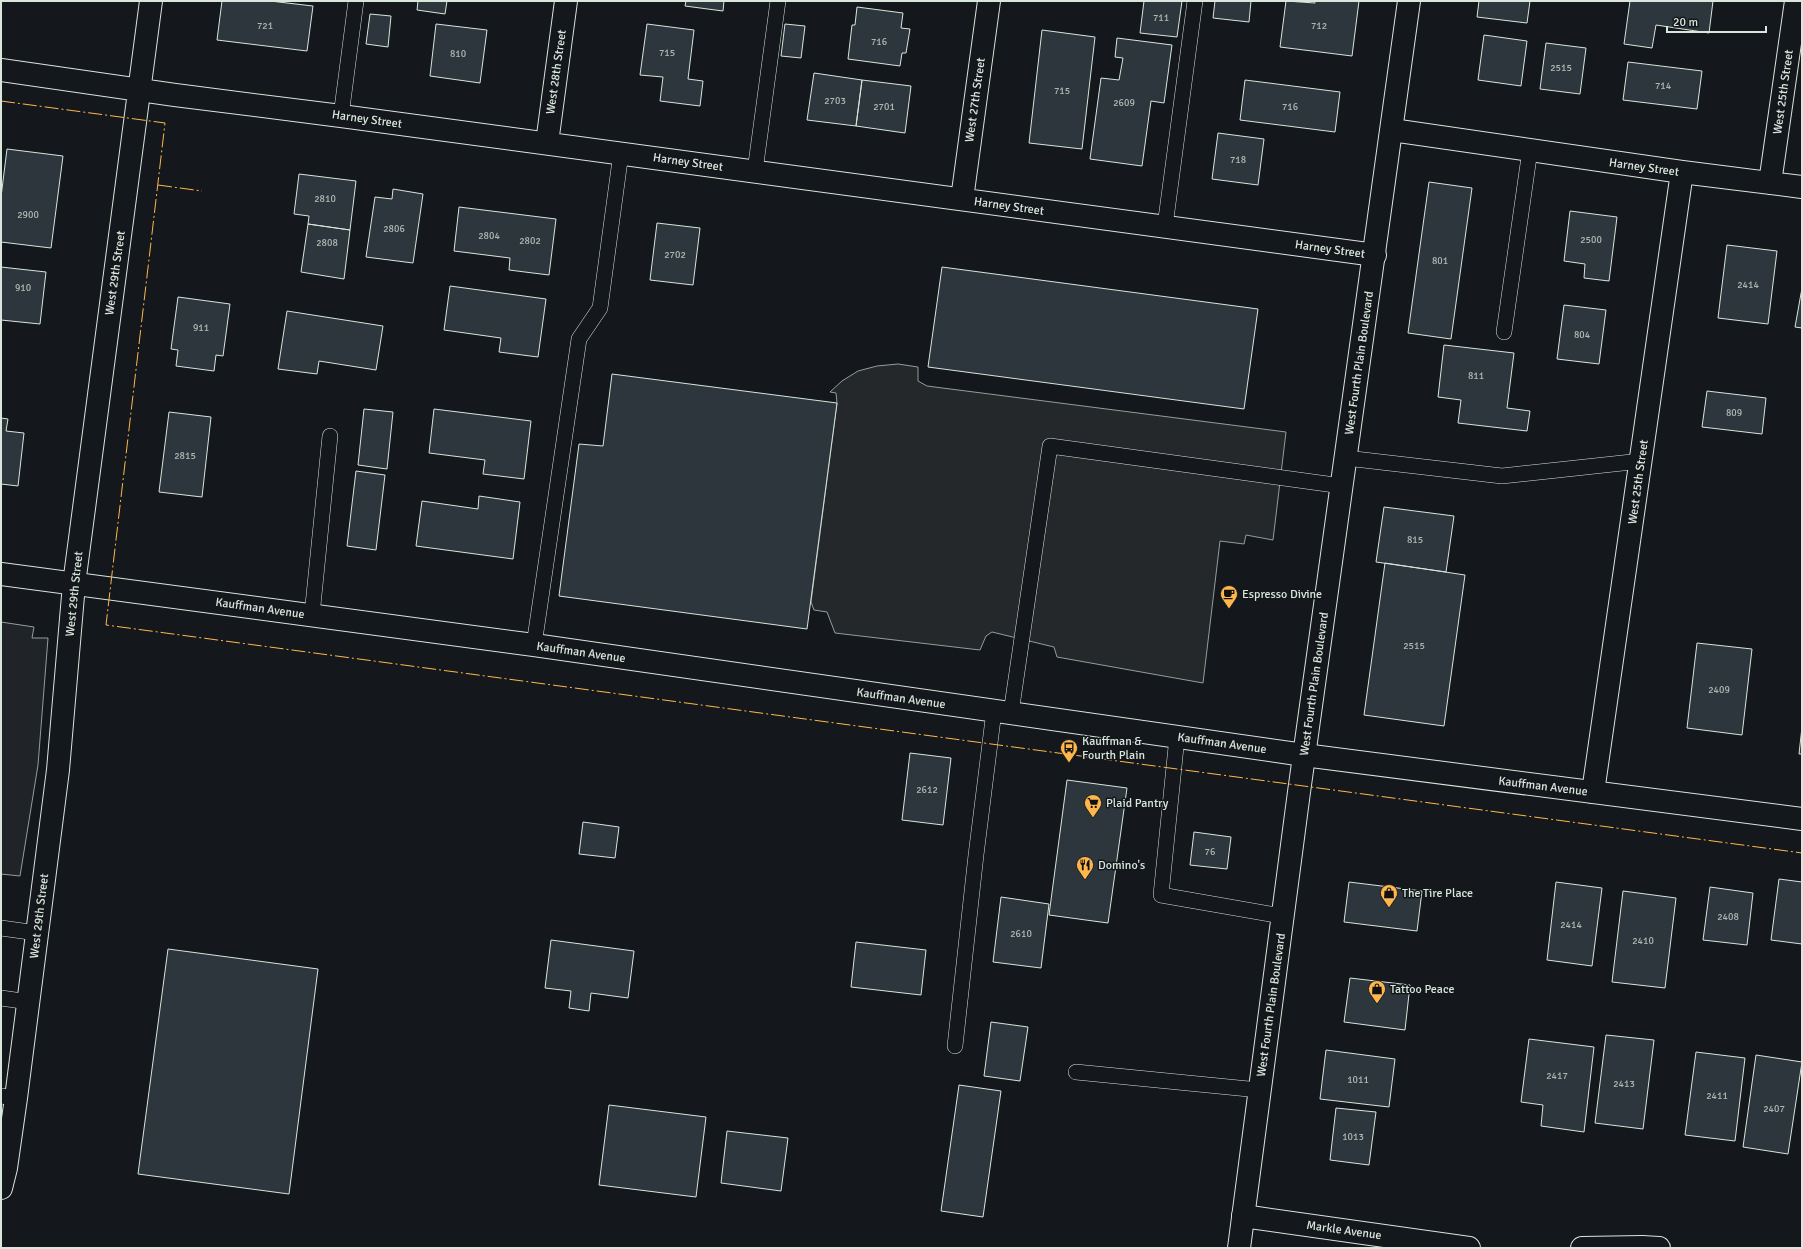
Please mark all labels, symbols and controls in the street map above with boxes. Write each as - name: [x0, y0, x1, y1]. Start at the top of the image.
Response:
- scale bar: [1667, 8, 1766, 34]
- house number: 711: [1153, 12, 1169, 24]
- text: 20 m: [1673, 15, 1698, 30]
- house number: 721: [257, 20, 273, 32]
- house number: 712: [1311, 20, 1327, 32]
- street label: West 28th Street: [543, 29, 570, 115]
- house number: 716: [871, 36, 887, 48]
- house number: 715: [659, 47, 675, 59]
- house number: 810: [450, 48, 466, 60]
- street label: West 25th Street: [1770, 49, 1797, 135]
- street label: West 27th Street: [962, 57, 989, 143]
- house number: 2515: [1550, 62, 1572, 74]
- house number: 714: [1655, 80, 1672, 92]
- house number: 715: [1054, 85, 1070, 97]
- house number: 2703: [824, 95, 846, 107]
- house number: 2609: [1113, 97, 1135, 109]
- house number: 2701: [873, 101, 895, 113]
- house number: 716: [1282, 101, 1298, 113]
- street label: Harney Street: [331, 107, 403, 132]
- street label: Harney Street: [652, 150, 724, 175]
- house number: 718: [1230, 154, 1246, 166]
- street label: Harney Street: [1608, 155, 1680, 180]
- house number: 2810: [314, 193, 336, 205]
- street label: Harney Street: [973, 194, 1045, 219]
- house number: 2900: [17, 209, 39, 221]
- house number: 2806: [383, 223, 405, 235]
- street label: West 29th Street: [102, 230, 129, 316]
- house number: 2804: [478, 230, 500, 242]
- house number: 2500: [1580, 234, 1602, 246]
- house number: 2802: [519, 235, 541, 247]
- house number: 2808: [316, 237, 338, 249]
- street label: Harney Street: [1294, 237, 1366, 262]
- house number: 2702: [664, 249, 686, 261]
- house number: 801: [1432, 255, 1448, 267]
- house number: 2414: [1737, 279, 1759, 291]
- house number: 910: [15, 282, 31, 294]
- street label: West Fourth Plain Boulevard: [1342, 290, 1377, 436]
- house number: 911: [193, 322, 209, 334]
- house number: 804: [1574, 329, 1591, 341]
- house number: 811: [1468, 370, 1484, 382]
- house number: 809: [1726, 407, 1742, 419]
- street label: West 25th Street: [1625, 439, 1652, 525]
- house number: 2815: [174, 450, 196, 462]
- house number: 815: [1407, 534, 1423, 546]
- street label: West 29th Street: [63, 551, 86, 637]
- cafe icon: Espresso Divine: [1219, 584, 1239, 609]
- place label: Espresso Divine: [1242, 587, 1322, 602]
- street label: Kauffman Avenue: [214, 595, 305, 622]
- street label: West Fourth Plain Boulevard: [1297, 611, 1332, 757]
- street label: Kauffman Avenue: [535, 639, 626, 666]
- house number: 2515: [1403, 640, 1425, 652]
- house number: 2409: [1708, 684, 1730, 696]
- street label: Kauffman Avenue: [855, 685, 946, 712]
- street label: Kauffman Avenue: [1176, 730, 1267, 757]
- place label: Kauffman & Fourth Plain: [1082, 734, 1145, 763]
- bus stop icon: Kauffman & Fourth Plain: [1059, 738, 1079, 763]
- street label: Kauffman Avenue: [1497, 774, 1588, 799]
- house number: 2612: [916, 784, 938, 796]
- supermarket icon: Plaid Pantry: [1083, 793, 1103, 818]
- place label: Plaid Pantry: [1106, 796, 1169, 811]
- house number: 76: [1205, 846, 1215, 858]
- restaurant icon: Domino's: [1075, 855, 1095, 880]
- place label: Domino's: [1098, 858, 1145, 873]
- street label: West 29th Street: [27, 873, 52, 959]
- shop icon: The Tire Place: [1379, 883, 1399, 908]
- place label: The Tire Place: [1402, 886, 1473, 901]
- house number: 2408: [1717, 911, 1739, 923]
- house number: 2414: [1560, 919, 1582, 931]
- house number: 2610: [1010, 928, 1032, 940]
- street label: West Fourth Plain Boulevard: [1254, 932, 1289, 1078]
- house number: 2410: [1632, 935, 1654, 947]
- shop icon: Tattoo Peace: [1367, 979, 1387, 1004]
- place label: Tattoo Peace: [1390, 982, 1455, 997]
- house number: 2417: [1546, 1070, 1568, 1082]
- house number: 1011: [1347, 1074, 1369, 1086]
- house number: 2413: [1613, 1078, 1635, 1090]
- house number: 2411: [1706, 1090, 1728, 1102]
- house number: 2407: [1763, 1103, 1785, 1115]
- house number: 1013: [1342, 1131, 1364, 1143]
- street label: Markle Avenue: [1305, 1218, 1382, 1243]

